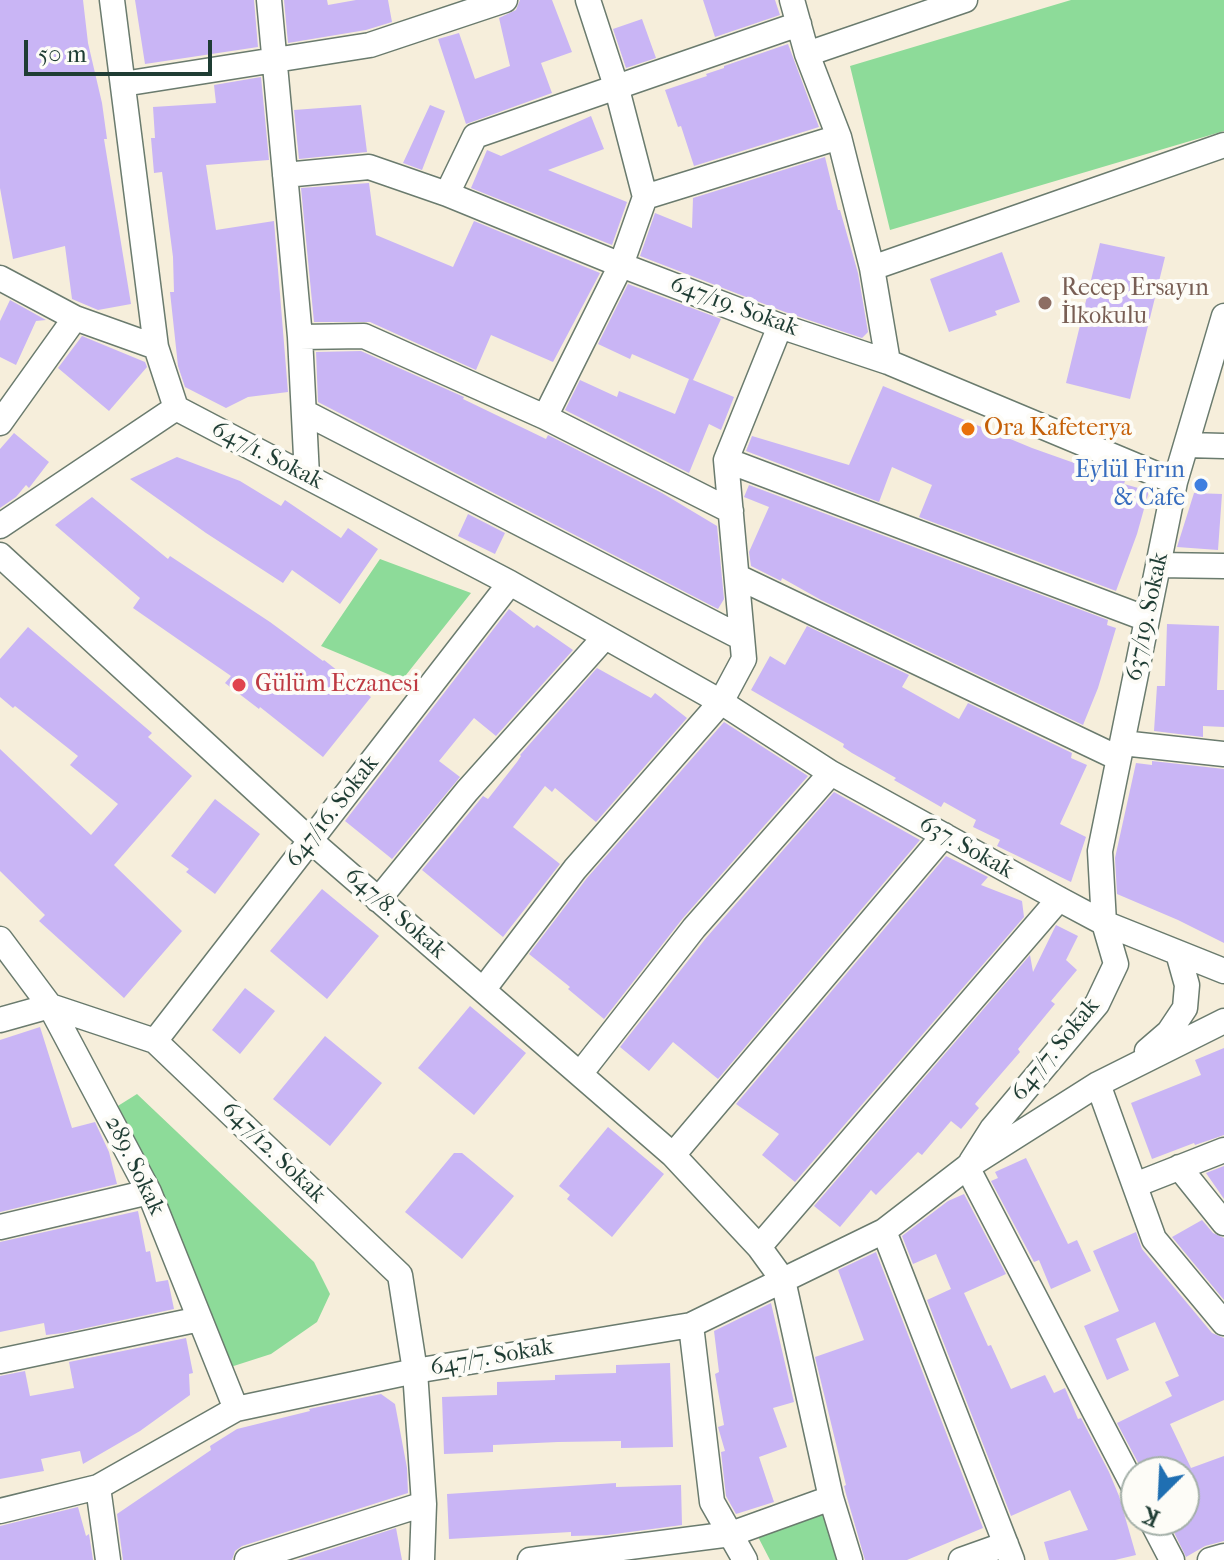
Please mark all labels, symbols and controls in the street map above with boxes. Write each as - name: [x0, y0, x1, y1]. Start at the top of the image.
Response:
- scale bar: [28, 24, 216, 74]
- text: 50 m: [38, 40, 87, 68]
- street label: 647/19. Sokak: [666, 270, 802, 344]
- place label: Recep Ersayın İlkokulu: [1061, 275, 1209, 331]
- marker: Recep Ersayın İlkokulu: [1036, 294, 1054, 312]
- street label: 647/1. Sokak: [206, 415, 328, 497]
- place label: Ora Kafeterya: [984, 415, 1132, 443]
- marker: Ora Kafeterya: [959, 420, 977, 438]
- place label: Eylül Fırın & Cafe: [1075, 457, 1185, 513]
- marker: Eylül Fırın & Cafe: [1192, 476, 1210, 494]
- street label: 637/19. Sokak: [1120, 550, 1176, 684]
- place label: Gülüm Eczanesi: [255, 671, 419, 699]
- marker: Gülüm Eczanesi: [230, 676, 248, 694]
- street label: 647/16. Sokak: [280, 750, 386, 874]
- street label: 637. Sokak: [914, 810, 1018, 886]
- street label: 647/8. Sokak: [338, 862, 452, 966]
- street label: 647/7. Sokak: [1006, 992, 1106, 1108]
- street label: 647/12. Sokak: [215, 1096, 331, 1210]
- street label: 289. Sokak: [98, 1112, 170, 1220]
- street label: 647/7. Sokak: [428, 1333, 556, 1383]
- north arrow: [1120, 1456, 1200, 1536]
- text: K: [1138, 1501, 1164, 1531]

